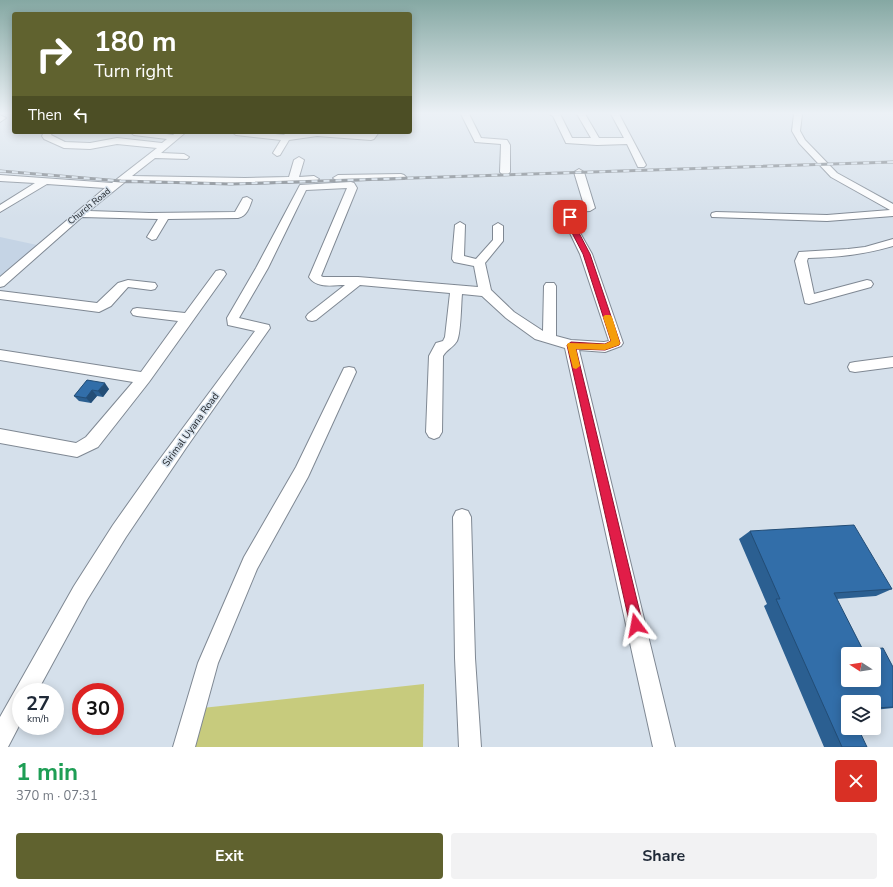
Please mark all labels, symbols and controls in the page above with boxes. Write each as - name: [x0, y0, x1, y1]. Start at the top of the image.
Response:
- text: 180 m: [94, 23, 177, 61]
- icon: right: [28, 28, 80, 80]
- text: Turn right: [94, 59, 173, 83]
- icon: left: [70, 104, 92, 126]
- text: Then: [28, 105, 62, 125]
- street label: Church Road: [65, 185, 113, 227]
- pin: [553, 200, 587, 234]
- icon: arrive: [559, 206, 581, 228]
- street label: Sirimal Uyana Road: [159, 390, 222, 469]
- position arrow: [615, 604, 657, 646]
- north arrow: [841, 647, 881, 687]
- map controls: [841, 647, 881, 735]
- speed limit sign: 30: [72, 683, 124, 735]
- text: 27: [26, 690, 50, 717]
- button: layers: [841, 695, 881, 735]
- text: km/h: [27, 712, 49, 726]
- text: 1 min: [16, 756, 78, 788]
- button: close: [835, 760, 877, 802]
- text: 370 m · 07:31: [16, 787, 98, 805]
- button: Exit: [16, 833, 443, 879]
- button: Share: [451, 833, 877, 879]

